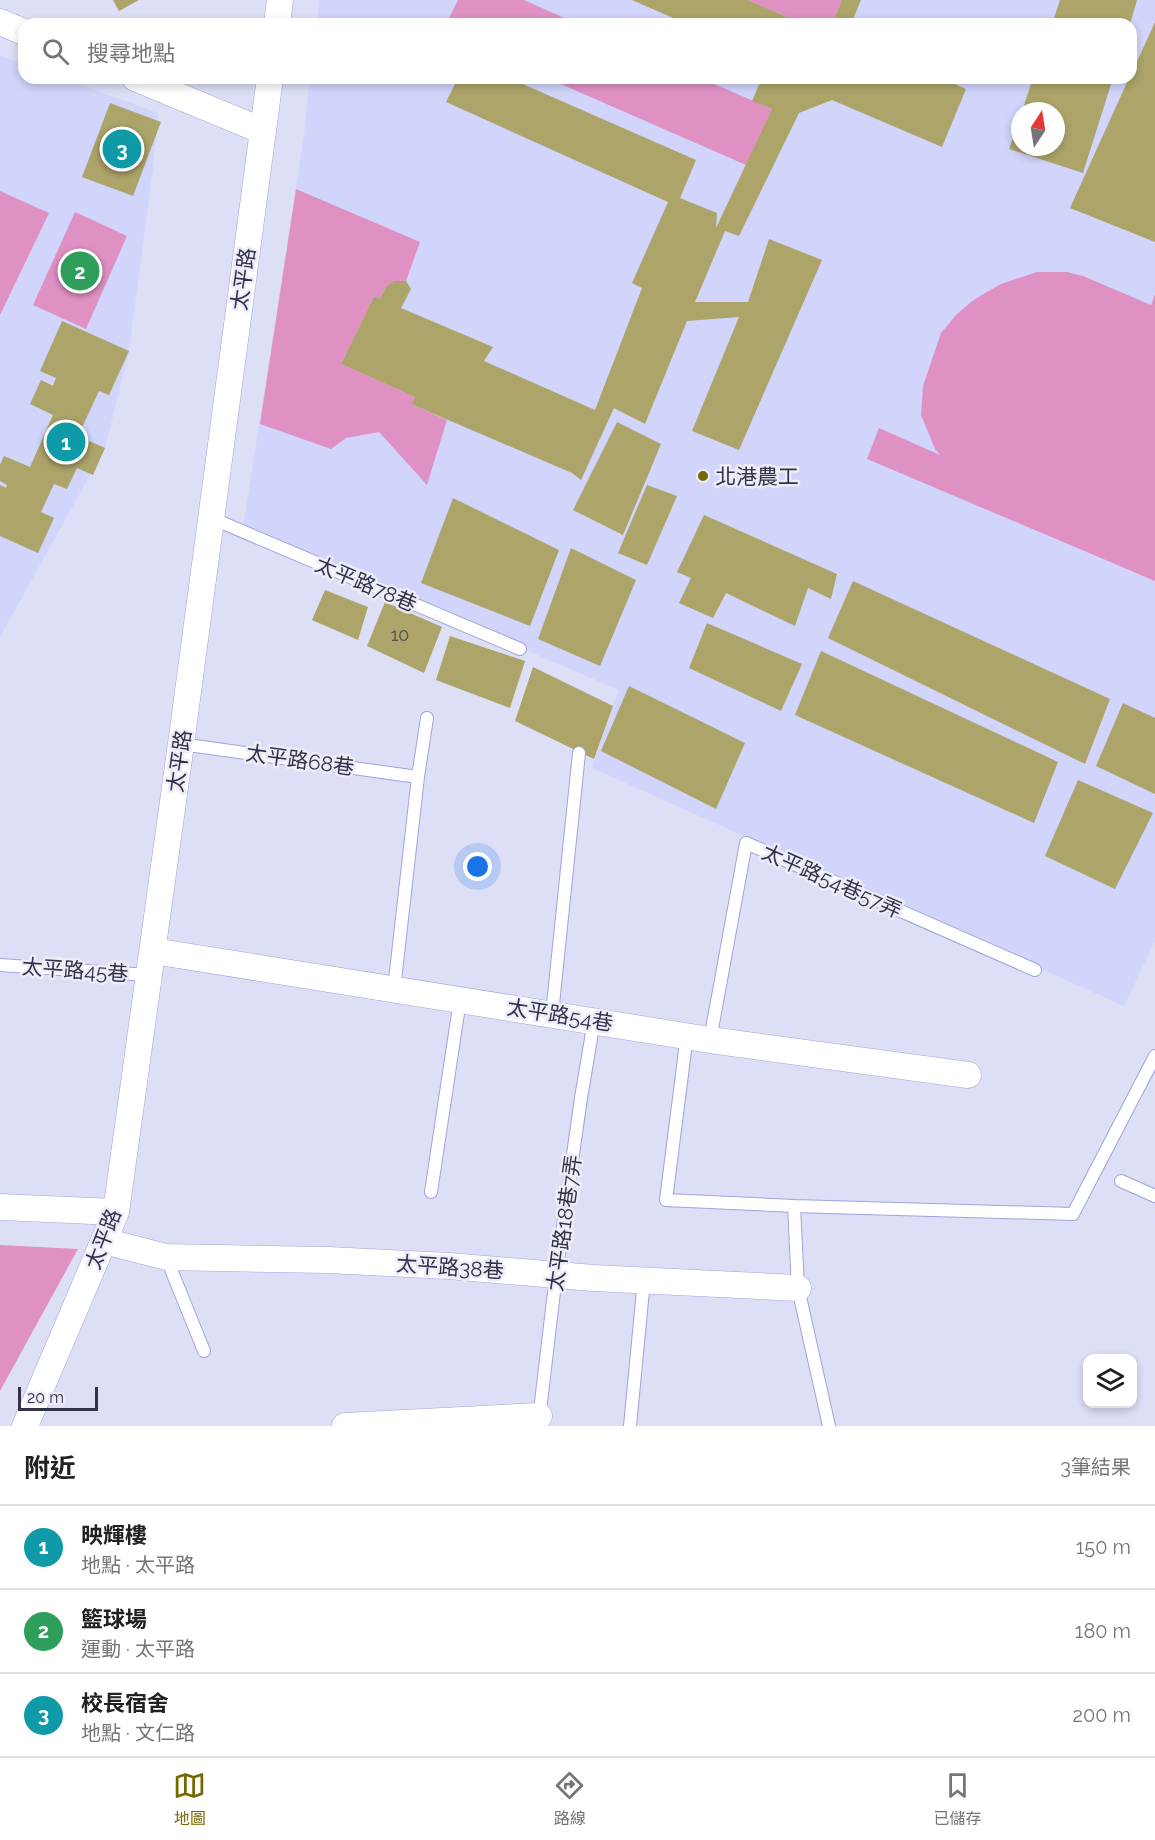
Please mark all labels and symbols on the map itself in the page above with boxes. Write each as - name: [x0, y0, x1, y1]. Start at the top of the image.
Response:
- north arrow: [1011, 102, 1065, 156]
- pin: 3: [102, 126, 142, 172]
- street label: 太平路: [226, 246, 260, 312]
- pin: 2: [60, 248, 100, 294]
- pin: 1: [46, 420, 86, 464]
- place label: 北港農工: [715, 464, 799, 489]
- marker: 北港農工: [696, 469, 710, 483]
- street label: 太平路78巷: [312, 551, 420, 617]
- house number: 10: [391, 624, 409, 645]
- street label: 太平路: [162, 728, 196, 794]
- street label: 太平路68巷: [244, 740, 356, 780]
- street label: 太平路54巷57弄: [758, 839, 906, 923]
- your location: [463, 852, 492, 881]
- street label: 太平路45巷: [21, 954, 129, 986]
- street label: 太平路54巷: [505, 994, 615, 1036]
- street label: 太平路18巷7弄: [542, 1153, 586, 1293]
- street label: 太平路: [80, 1205, 126, 1273]
- street label: 太平路38巷: [395, 1251, 505, 1283]
- scale bar: [18, 1384, 98, 1412]

